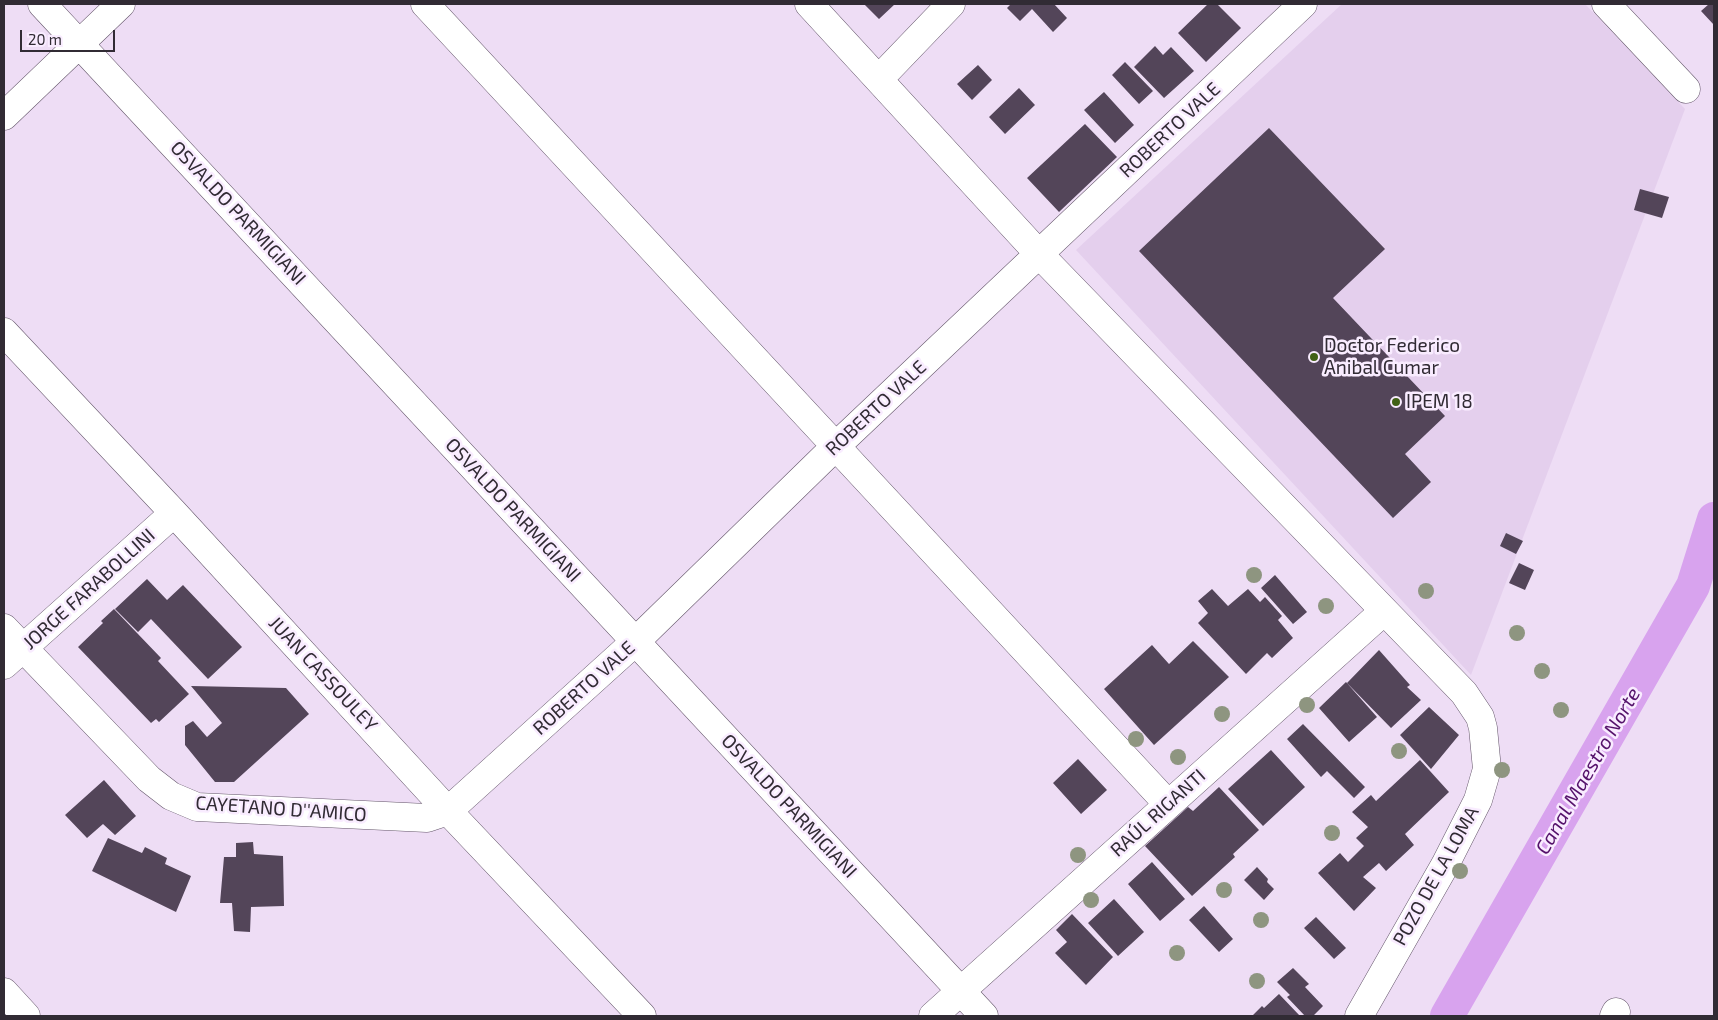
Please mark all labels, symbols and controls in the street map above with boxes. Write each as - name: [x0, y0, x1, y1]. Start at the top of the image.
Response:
- scale bar: [22, 20, 118, 52]
- text: 20 m: [28, 30, 62, 48]
- street label: ROBERTO VALE: [1115, 78, 1225, 182]
- street label: OSVALDO PARMIGIANI: [165, 136, 311, 290]
- place label: Doctor Federico Anibal Cumar: [1324, 335, 1460, 379]
- marker: Doctor Federico Anibal Cumar: [1308, 351, 1320, 363]
- street label: ROBERTO VALE: [821, 356, 931, 460]
- place label: IPEM 18: [1406, 391, 1473, 413]
- marker: IPEM 18: [1390, 396, 1402, 408]
- street label: OSVALDO PARMIGIANI: [440, 433, 586, 587]
- street label: JORGE FARABOLLINI: [18, 524, 160, 654]
- street label: JUAN CASSOULEY: [264, 612, 382, 736]
- street label: ROBERTO VALE: [528, 636, 640, 740]
- water label: Canal Maestro Norte: [1530, 683, 1646, 859]
- street label: OSVALDO PARMIGIANI: [716, 729, 862, 883]
- street label: RAÚL RIGANTI: [1106, 764, 1210, 862]
- street label: CAYETANO D''AMICO: [195, 792, 367, 826]
- street label: POZO DE LA LOMA: [1388, 803, 1484, 949]

